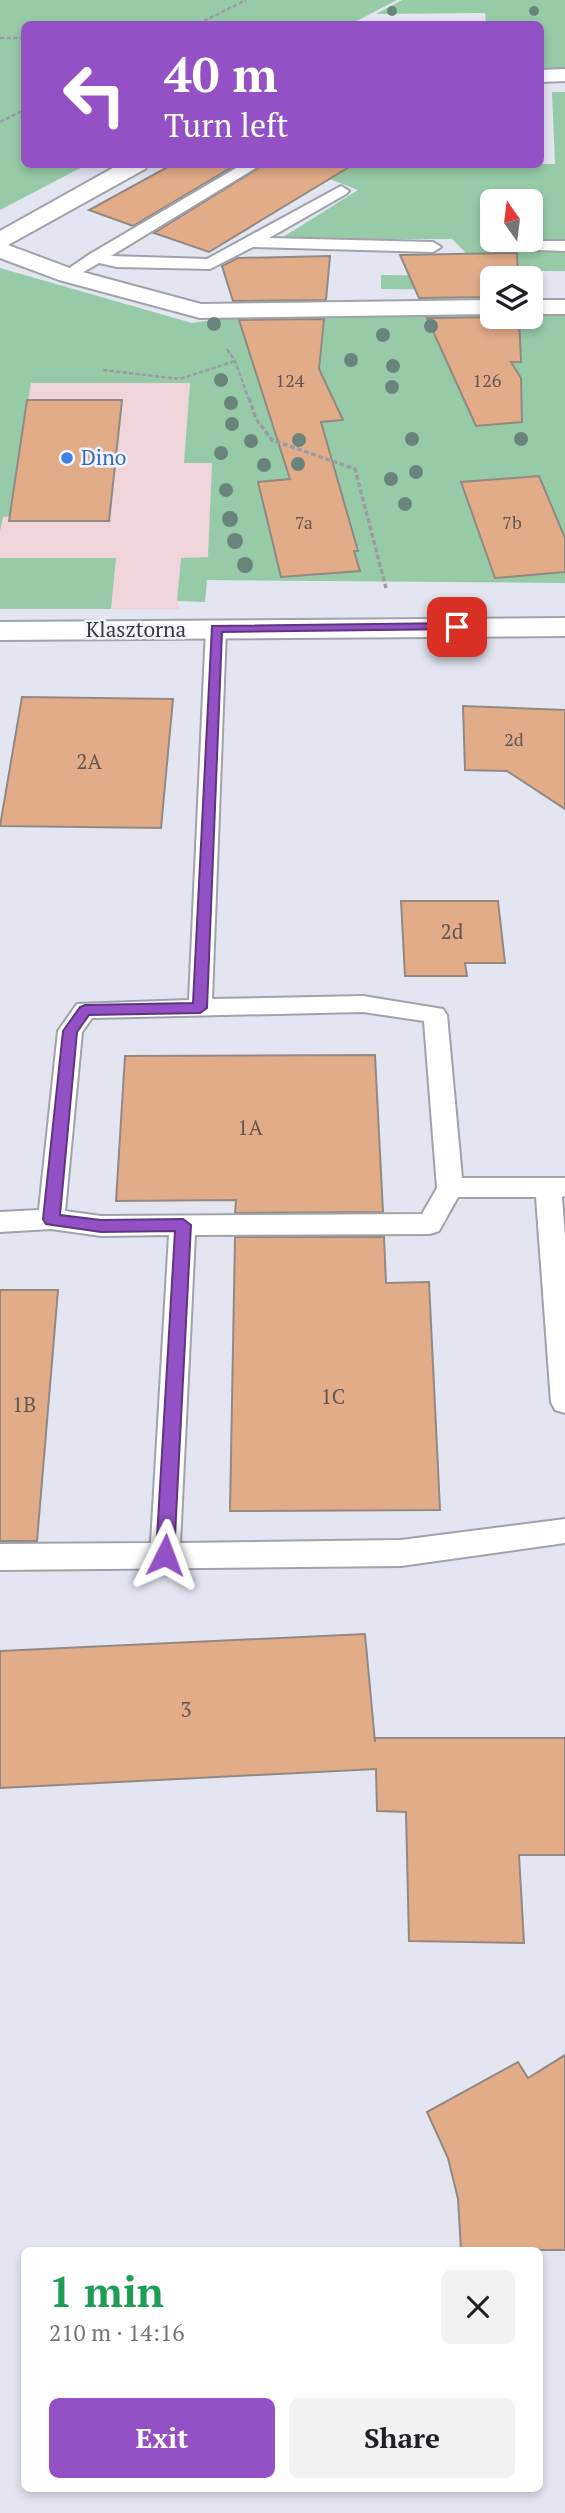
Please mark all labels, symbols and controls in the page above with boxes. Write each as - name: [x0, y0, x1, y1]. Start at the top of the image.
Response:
- text: 40 m: [164, 41, 278, 106]
- icon: left: [49, 49, 140, 140]
- text: Turn left: [164, 104, 288, 146]
- north arrow: [480, 189, 542, 252]
- map controls: [480, 189, 543, 329]
- button: layers: [480, 266, 543, 329]
- house number: 124: [276, 368, 305, 392]
- house number: 126: [473, 368, 502, 392]
- place label: Dino: [81, 443, 126, 471]
- marker: Dino: [59, 450, 75, 466]
- house number: 7a: [295, 510, 313, 534]
- house number: 7b: [502, 510, 522, 534]
- pin: [427, 597, 487, 657]
- icon: arrive: [438, 608, 476, 646]
- street label: Klasztorna: [86, 615, 187, 643]
- house number: 2d: [504, 727, 524, 751]
- house number: 2A: [76, 747, 102, 775]
- house number: 2d: [441, 917, 464, 945]
- house number: 1A: [237, 1113, 263, 1141]
- house number: 1C: [321, 1382, 345, 1410]
- house number: 1B: [12, 1390, 36, 1418]
- position arrow: [128, 1518, 202, 1592]
- house number: 3: [180, 1695, 192, 1723]
- text: 1 min: [49, 2263, 164, 2319]
- button: close: [441, 2270, 515, 2344]
- text: 210 m · 14:16: [49, 2317, 184, 2348]
- button: Exit: [49, 2398, 275, 2478]
- button: Share: [289, 2398, 515, 2478]

